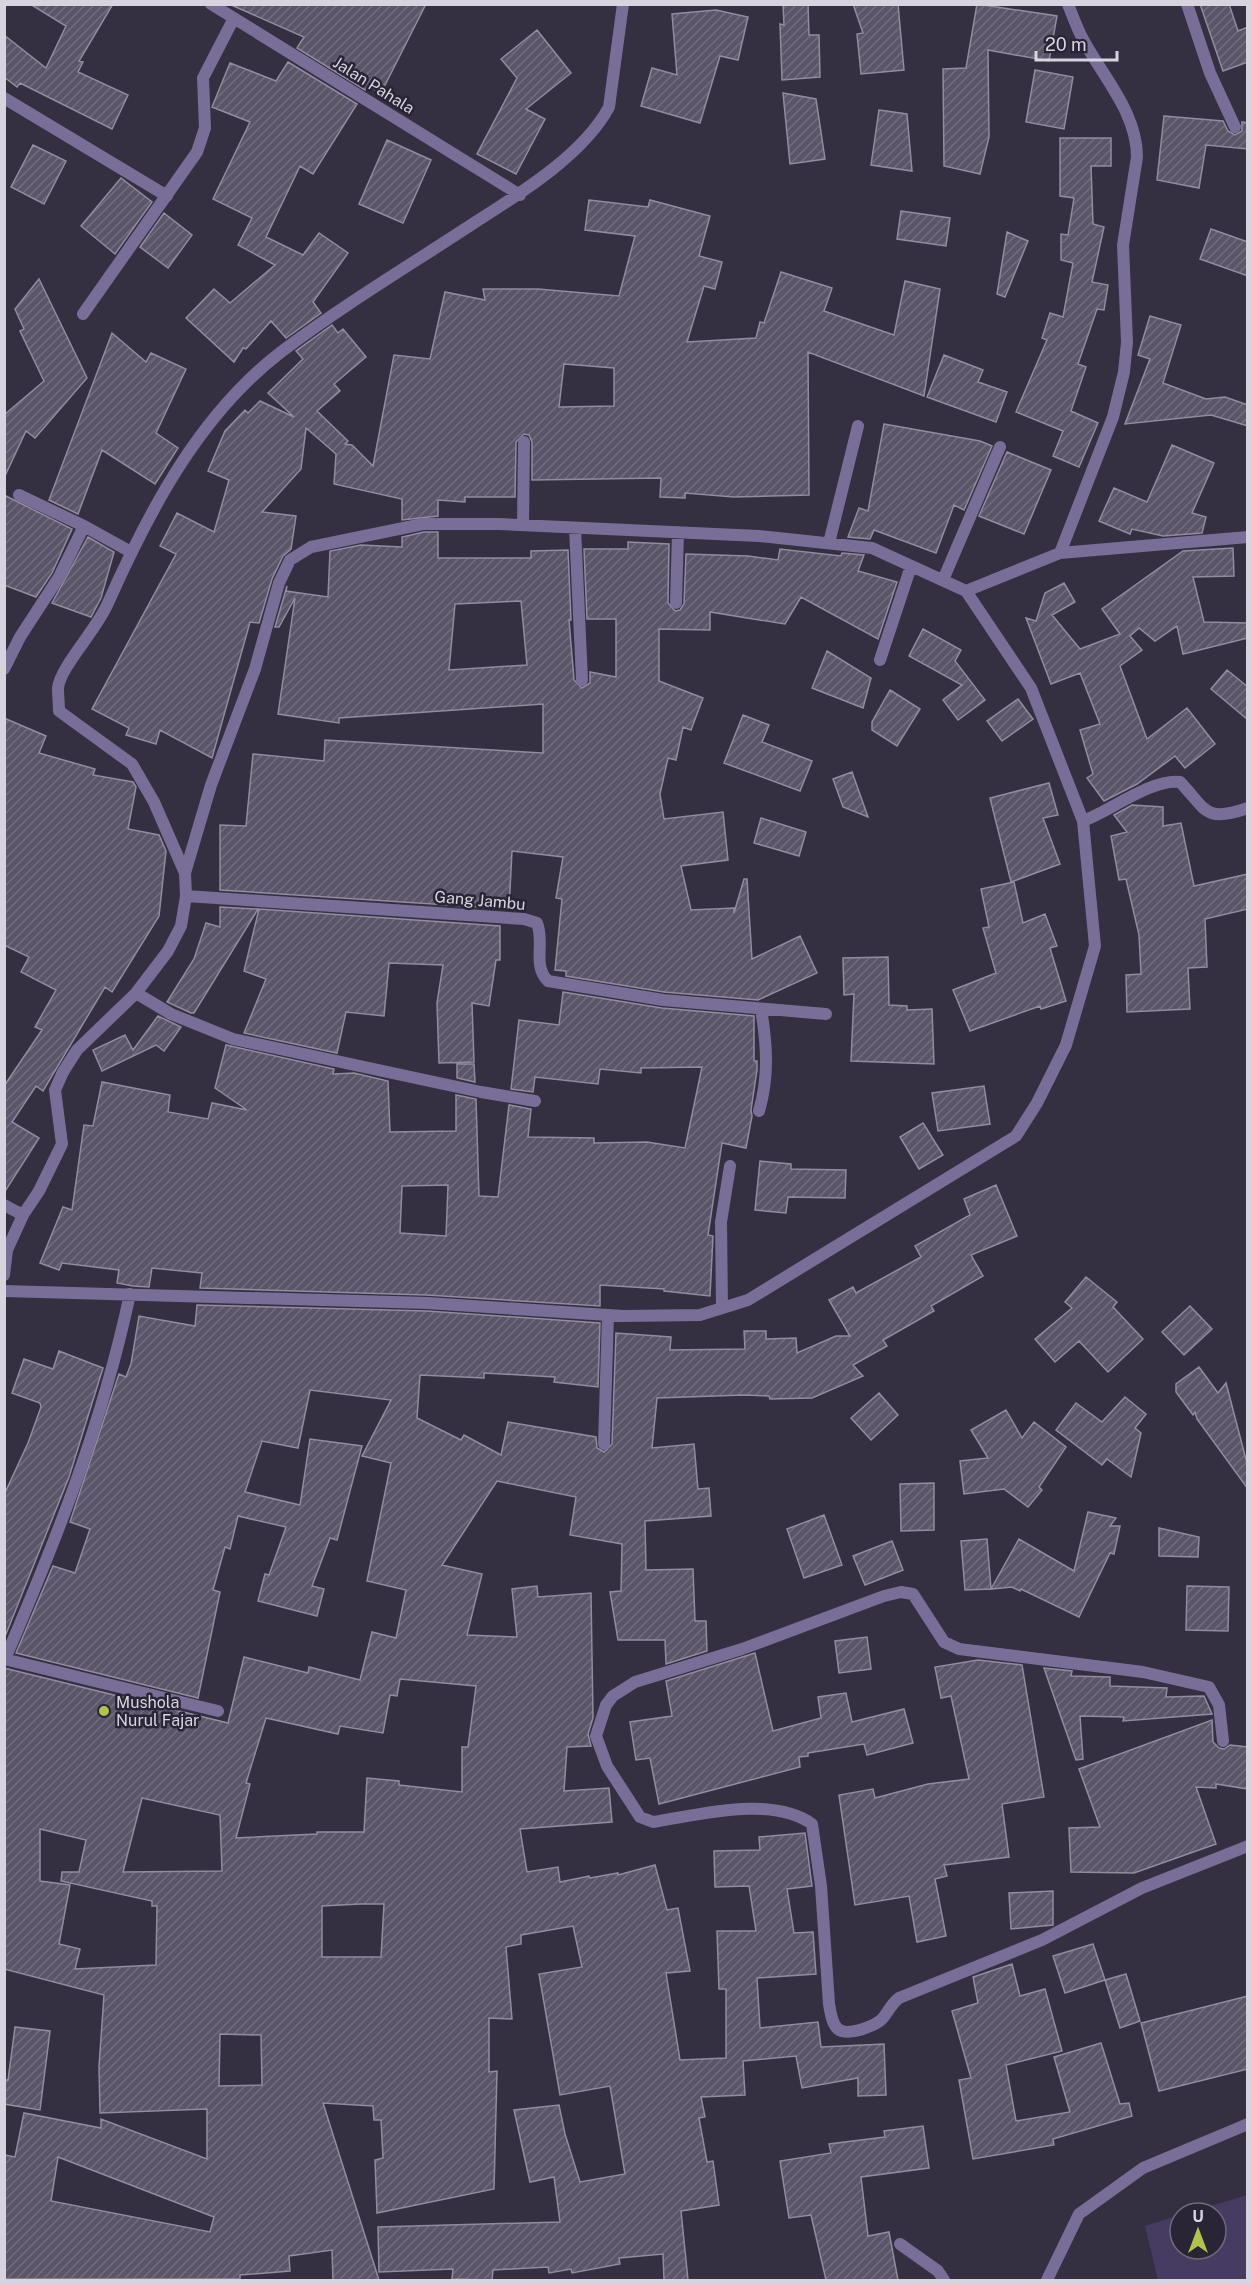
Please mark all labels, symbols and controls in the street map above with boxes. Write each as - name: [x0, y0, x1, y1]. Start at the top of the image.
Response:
- scale bar: [1036, 24, 1117, 62]
- text: 20 m: [1045, 34, 1087, 55]
- street label: Jalan Pahala: [330, 53, 418, 118]
- street label: Gang Jambu: [434, 887, 526, 914]
- place label: Mushola Nurul Fajar: [116, 1693, 199, 1730]
- marker: Mushola Nurul Fajar: [97, 1704, 111, 1718]
- north arrow: [1168, 2201, 1228, 2261]
- text: U: [1192, 2207, 1204, 2226]

